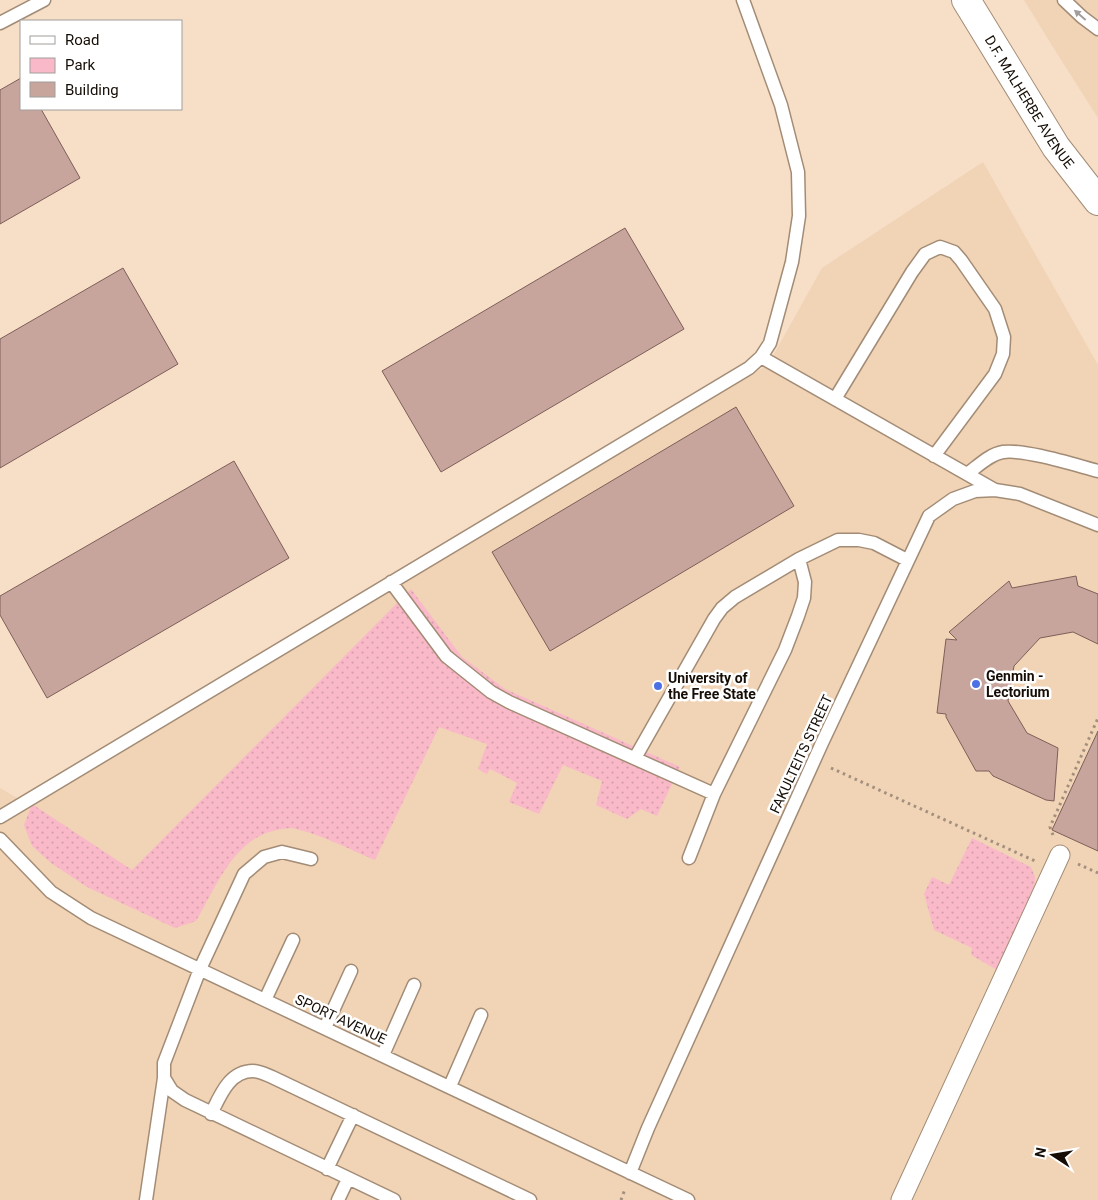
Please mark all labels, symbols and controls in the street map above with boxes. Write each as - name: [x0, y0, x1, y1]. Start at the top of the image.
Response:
- one-way arrow: [1074, 10, 1087, 21]
- legend: [20, 20, 182, 110]
- text: Road: [65, 31, 99, 49]
- street label: D.F. MALHERBE AVENUE: [982, 33, 1077, 171]
- text: Park: [65, 56, 96, 74]
- text: Building: [65, 81, 119, 99]
- place label: Genmin - Lectorium: [986, 668, 1050, 700]
- place label: University of the Free State: [668, 670, 756, 702]
- marker: Genmin - Lectorium: [970, 678, 982, 690]
- marker: University of the Free State: [652, 680, 664, 692]
- street label: FAKULTEITS STREET: [767, 692, 836, 816]
- street label: SPORT AVENUE: [293, 991, 389, 1047]
- north arrow: [1028, 1130, 1078, 1180]
- text: N: [1031, 1146, 1049, 1159]

